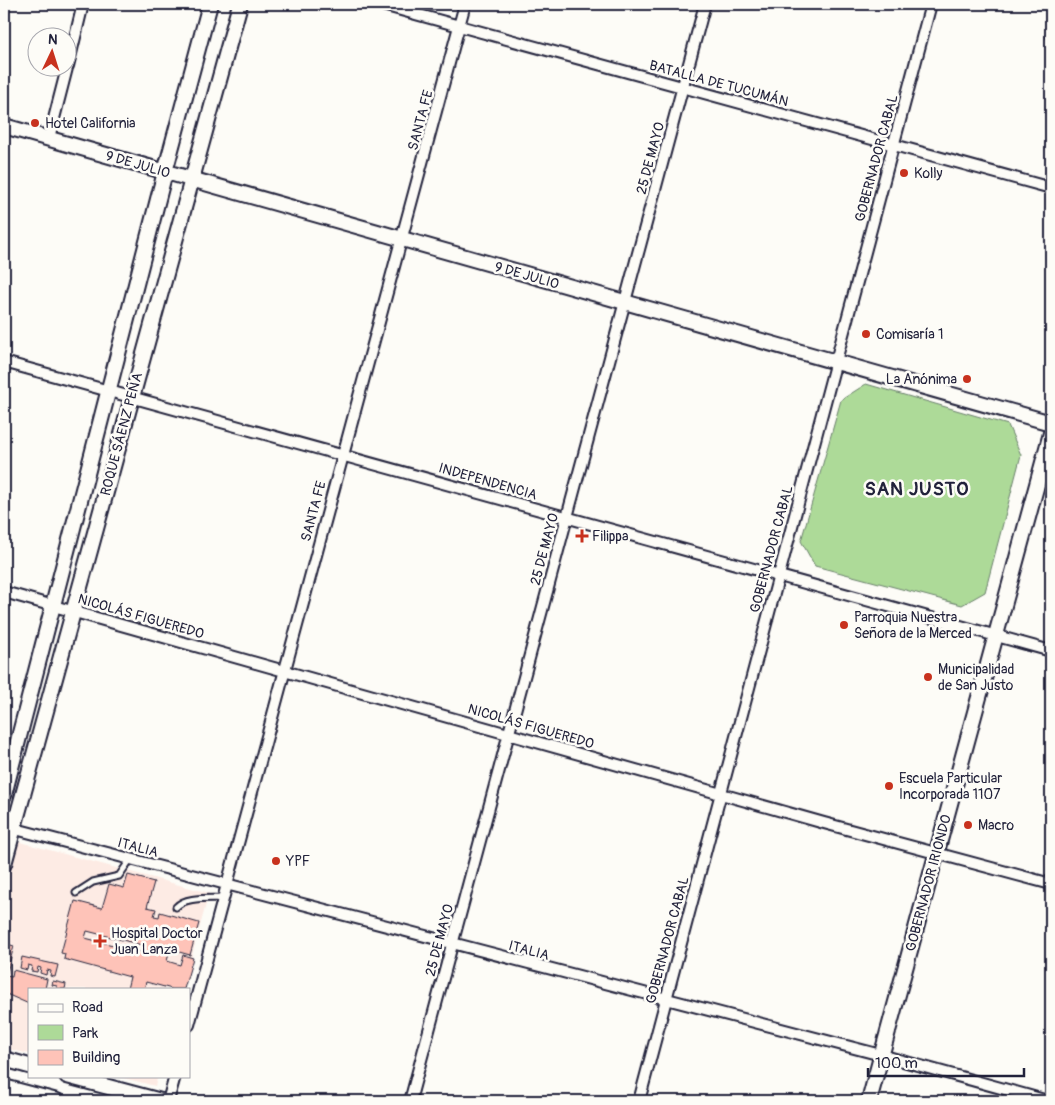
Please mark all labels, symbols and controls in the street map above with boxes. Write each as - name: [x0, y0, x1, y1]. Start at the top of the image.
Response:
- north arrow: [28, 28, 78, 78]
- text: N: [48, 31, 58, 48]
- street label: BATALLA DE TUCUMÁN: [647, 56, 791, 110]
- street label: SANTA FE: [404, 88, 437, 152]
- street label: GOBERNADOR CABAL: [851, 93, 902, 224]
- place label: Hotel California: [45, 115, 136, 132]
- marker: Hotel California: [29, 117, 41, 129]
- street label: 25 DE MAYO: [633, 120, 668, 196]
- street label: 9 DE JULIO: [104, 147, 172, 182]
- place label: Kolly: [914, 165, 943, 182]
- marker: Kolly: [898, 167, 910, 179]
- street label: 9 DE JULIO: [493, 258, 561, 293]
- place label: Comisaría 1: [876, 326, 943, 343]
- marker: Comisaría 1: [860, 328, 872, 340]
- street label: ROQUE SÁENZ PEÑA: [96, 370, 146, 498]
- place label: La Anónima: [886, 371, 957, 388]
- marker: La Anónima: [961, 373, 973, 385]
- street label: INDEPENDENCIA: [437, 459, 539, 504]
- district label: SAN JUSTO: [865, 477, 969, 501]
- street label: SANTA FE: [297, 479, 330, 543]
- street label: GOBERNADOR CABAL: [746, 484, 797, 615]
- street label: 25 DE MAYO: [527, 511, 562, 587]
- place label: Filippa: [592, 528, 628, 545]
- marker: Filippa: [576, 530, 588, 542]
- street label: NICOLÁS FIGUEREDO: [76, 589, 206, 643]
- place label: Parroquia Nuestra Señora de la Merced: [854, 609, 972, 642]
- marker: Parroquia Nuestra Señora de la Merced: [838, 619, 850, 631]
- place label: Municipalidad de San Justo: [938, 661, 1014, 694]
- marker: Municipalidad de San Justo: [922, 671, 934, 683]
- street label: NICOLÁS FIGUEREDO: [466, 699, 596, 753]
- place label: Escuela Particular Incorporada 1107: [899, 770, 1002, 803]
- marker: Escuela Particular Incorporada 1107: [883, 780, 895, 792]
- street label: GOBERNADOR IRIONDO: [902, 813, 955, 953]
- place label: Macro: [978, 817, 1014, 834]
- marker: Macro: [962, 819, 974, 831]
- street label: ITALIA: [116, 834, 160, 861]
- place label: YPF: [285, 853, 310, 870]
- marker: YPF: [270, 855, 282, 867]
- street label: GOBERNADOR CABAL: [642, 875, 693, 1006]
- street label: 25 DE MAYO: [422, 902, 457, 978]
- place label: Hospital Doctor Juan Lanza: [111, 925, 203, 958]
- marker: Hospital Doctor Juan Lanza: [93, 934, 107, 948]
- street label: ITALIA: [507, 937, 551, 964]
- legend: [28, 988, 190, 1078]
- text: Road: [72, 998, 103, 1017]
- text: Park: [72, 1024, 99, 1043]
- scale bar: [868, 1045, 1024, 1077]
- text: Building: [72, 1048, 120, 1067]
- text: 100 m: [875, 1054, 918, 1073]

